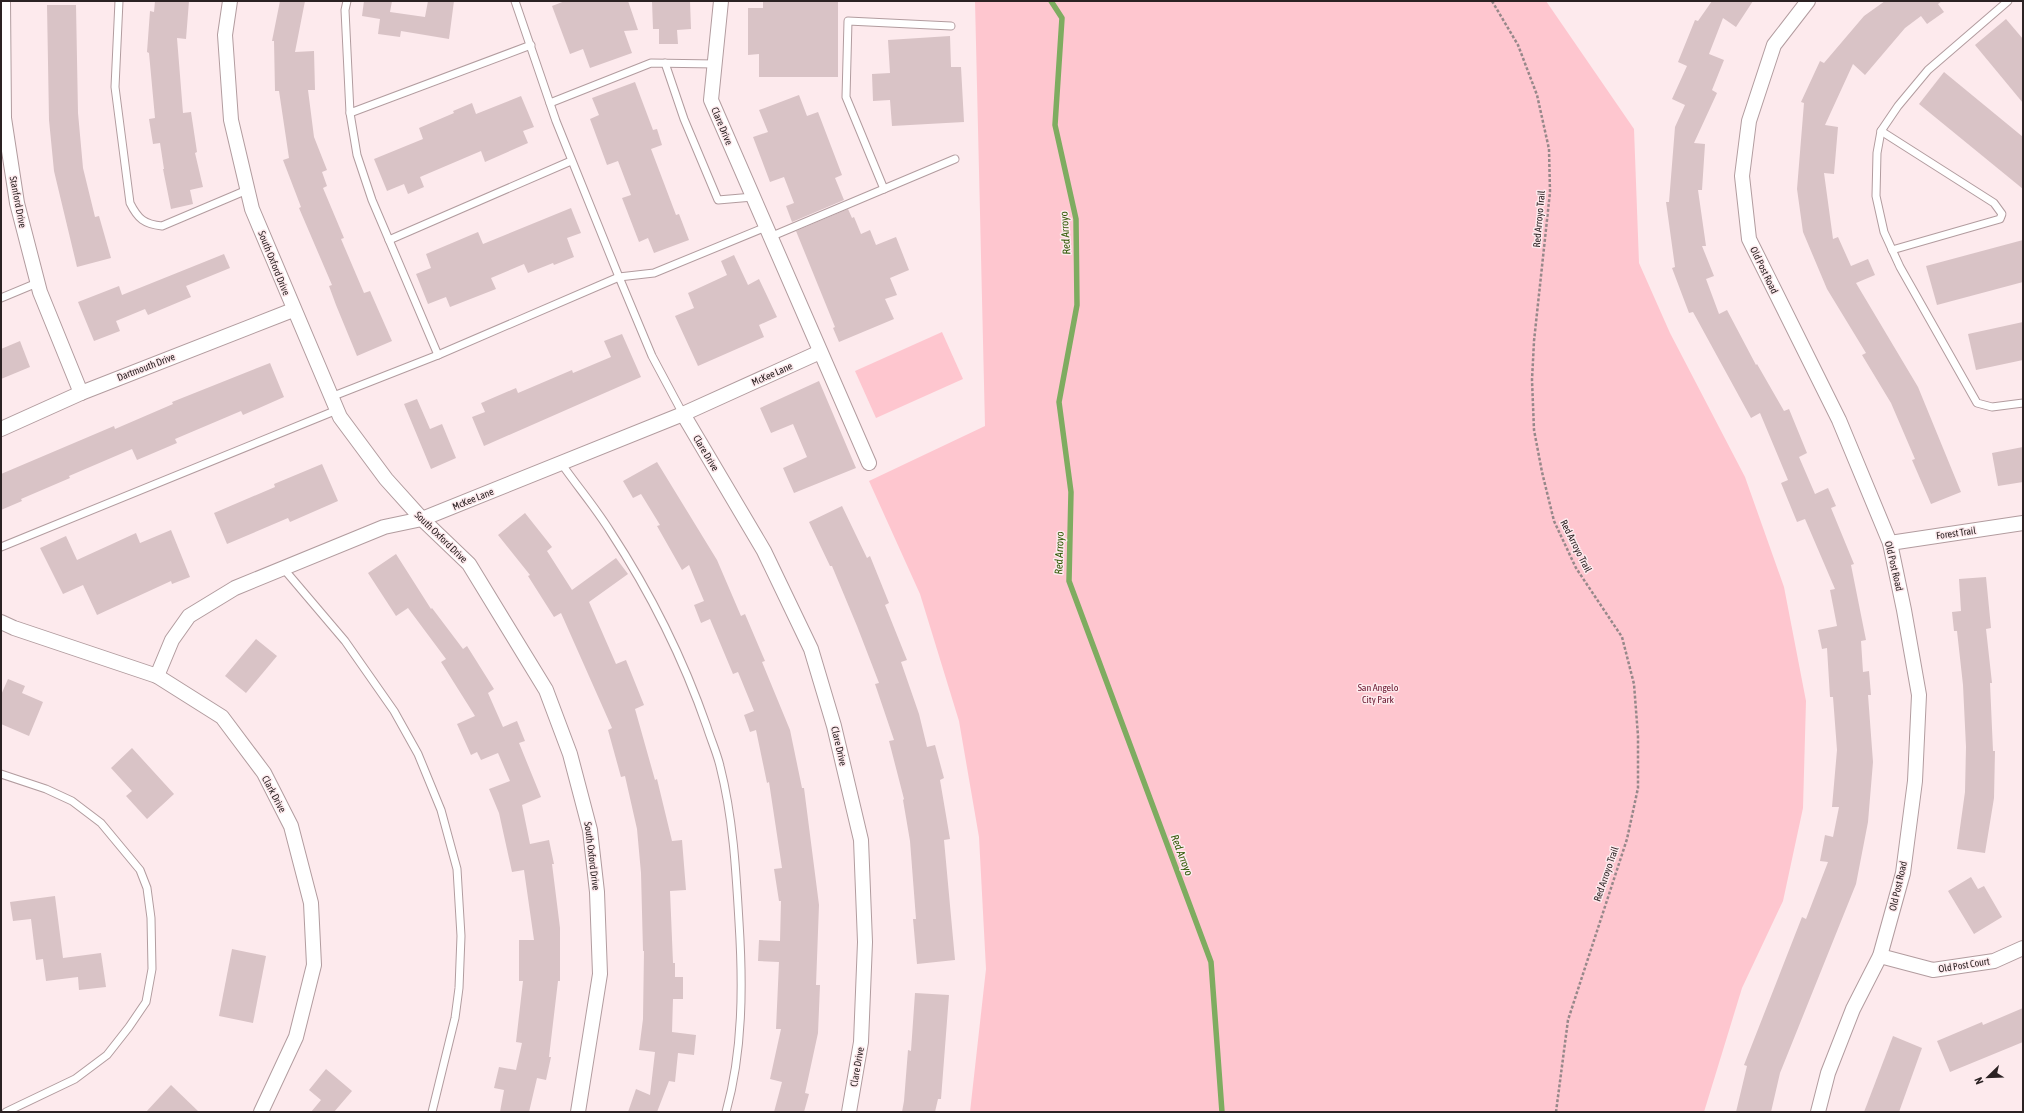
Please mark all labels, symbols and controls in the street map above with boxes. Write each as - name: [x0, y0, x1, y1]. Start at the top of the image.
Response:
- street label: Clare Drive: [709, 105, 735, 147]
- street label: Stanford Drive: [8, 175, 28, 229]
- street label: Red Arroyo Trail: [1531, 190, 1547, 248]
- water label: Red Arroyo: [1058, 211, 1072, 255]
- street label: South Oxford Drive: [256, 229, 292, 297]
- street label: Old Post Road: [1748, 245, 1780, 296]
- street label: Dartmouth Drive: [115, 351, 177, 383]
- street label: McKee Lane: [750, 360, 794, 388]
- street label: Clare Drive: [691, 433, 721, 473]
- street label: McKee Lane: [451, 486, 496, 512]
- street label: South Oxford Drive: [412, 509, 470, 565]
- street label: Red Arroyo Trail: [1558, 518, 1594, 574]
- street label: Forest Trail: [1935, 525, 1977, 541]
- water label: Red Arroyo: [1052, 531, 1066, 575]
- street label: Old Post Road: [1883, 540, 1905, 592]
- park label: San Angelo City Park: [1358, 682, 1399, 705]
- street label: Clare Drive: [829, 725, 849, 767]
- street label: Clark Drive: [260, 774, 288, 815]
- street label: South Oxford Drive: [582, 821, 602, 891]
- water label: Red Arroyo: [1169, 833, 1195, 877]
- street label: Red Arroyo Trail: [1591, 845, 1621, 903]
- street label: Old Post Road: [1887, 860, 1909, 912]
- street label: Old Post Court: [1938, 956, 1990, 974]
- street label: Clare Drive: [848, 1046, 866, 1088]
- north arrow: [1968, 1057, 2008, 1097]
- text: N: [1972, 1076, 1986, 1086]

